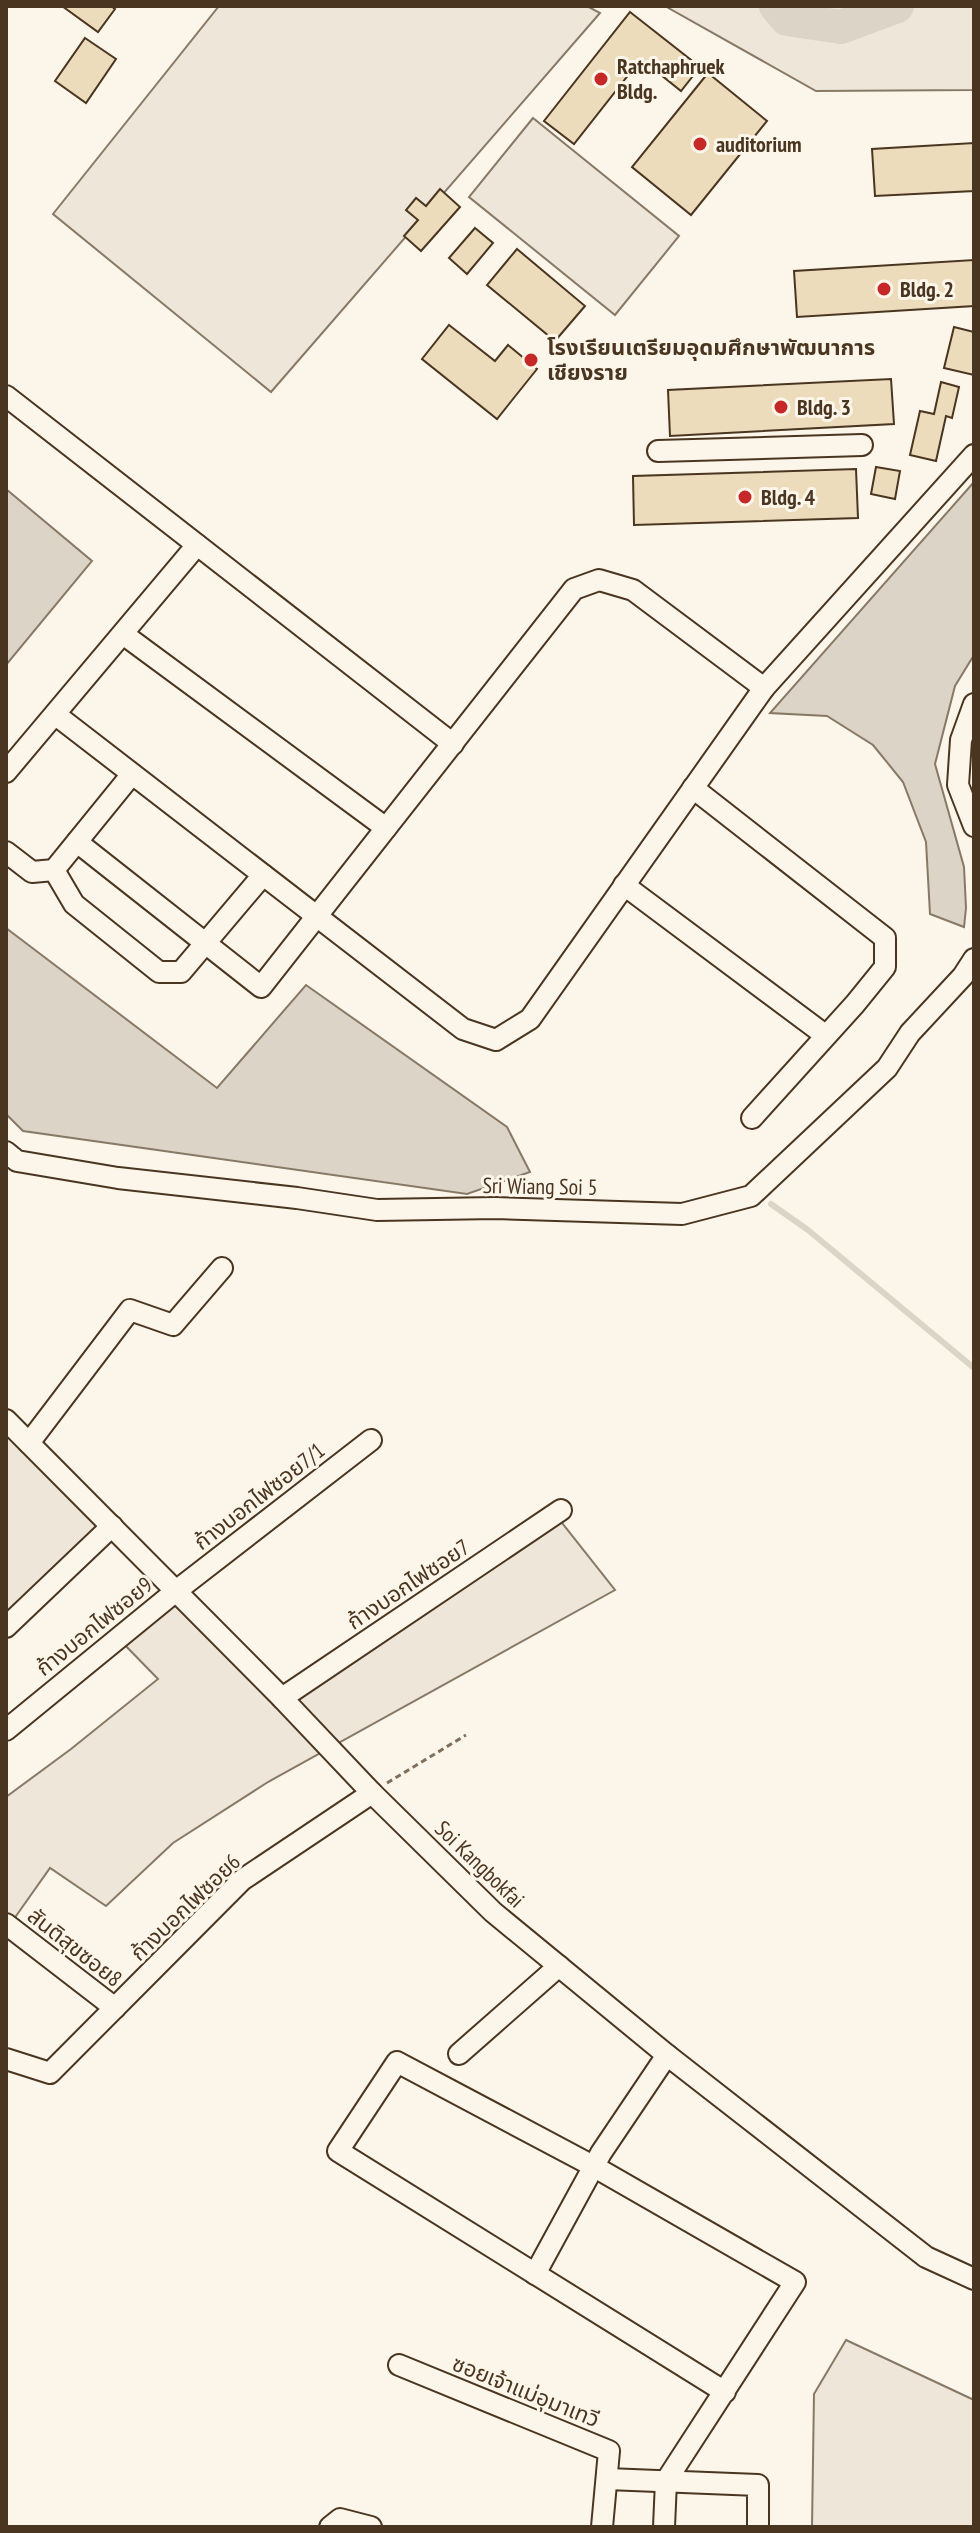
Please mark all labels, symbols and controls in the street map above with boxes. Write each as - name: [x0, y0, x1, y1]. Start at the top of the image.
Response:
- place label: Ratchaphruek Bldg.: [617, 52, 726, 105]
- marker: Ratchaphruek Bldg.: [592, 70, 610, 88]
- place label: auditorium: [716, 130, 802, 158]
- marker: auditorium: [691, 135, 709, 153]
- place label: Bldg. 2: [900, 275, 954, 303]
- marker: Bldg. 2: [875, 280, 893, 298]
- place label: โรงเรียนเตรียมอุดมศึกษาพัฒนาการ เชียงราย: [547, 333, 875, 386]
- marker: โรงเรียนเตรียมอุดมศึกษาพัฒนาการ เชียงราย: [522, 351, 540, 369]
- place label: Bldg. 3: [797, 393, 851, 421]
- marker: Bldg. 3: [772, 398, 790, 416]
- place label: Bldg. 4: [761, 483, 815, 511]
- marker: Bldg. 4: [736, 488, 754, 506]
- street label: Sri Wiang Soi 5: [482, 1171, 598, 1201]
- street label: ก้างบอกไฟซอย7/1: [188, 1436, 330, 1556]
- street label: ก้างบอกไฟซอย7: [341, 1533, 475, 1635]
- street label: ก้างบอกไฟซอย9: [30, 1570, 158, 1682]
- street label: Soi Kangbokfai: [429, 1814, 531, 1914]
- street label: ก้างบอกไฟซอย6: [124, 1848, 246, 1966]
- street label: สันติสุขซอย8: [22, 1901, 128, 1993]
- street label: ซอยเจ้าแม่อุมาเทวี: [448, 2349, 604, 2433]

